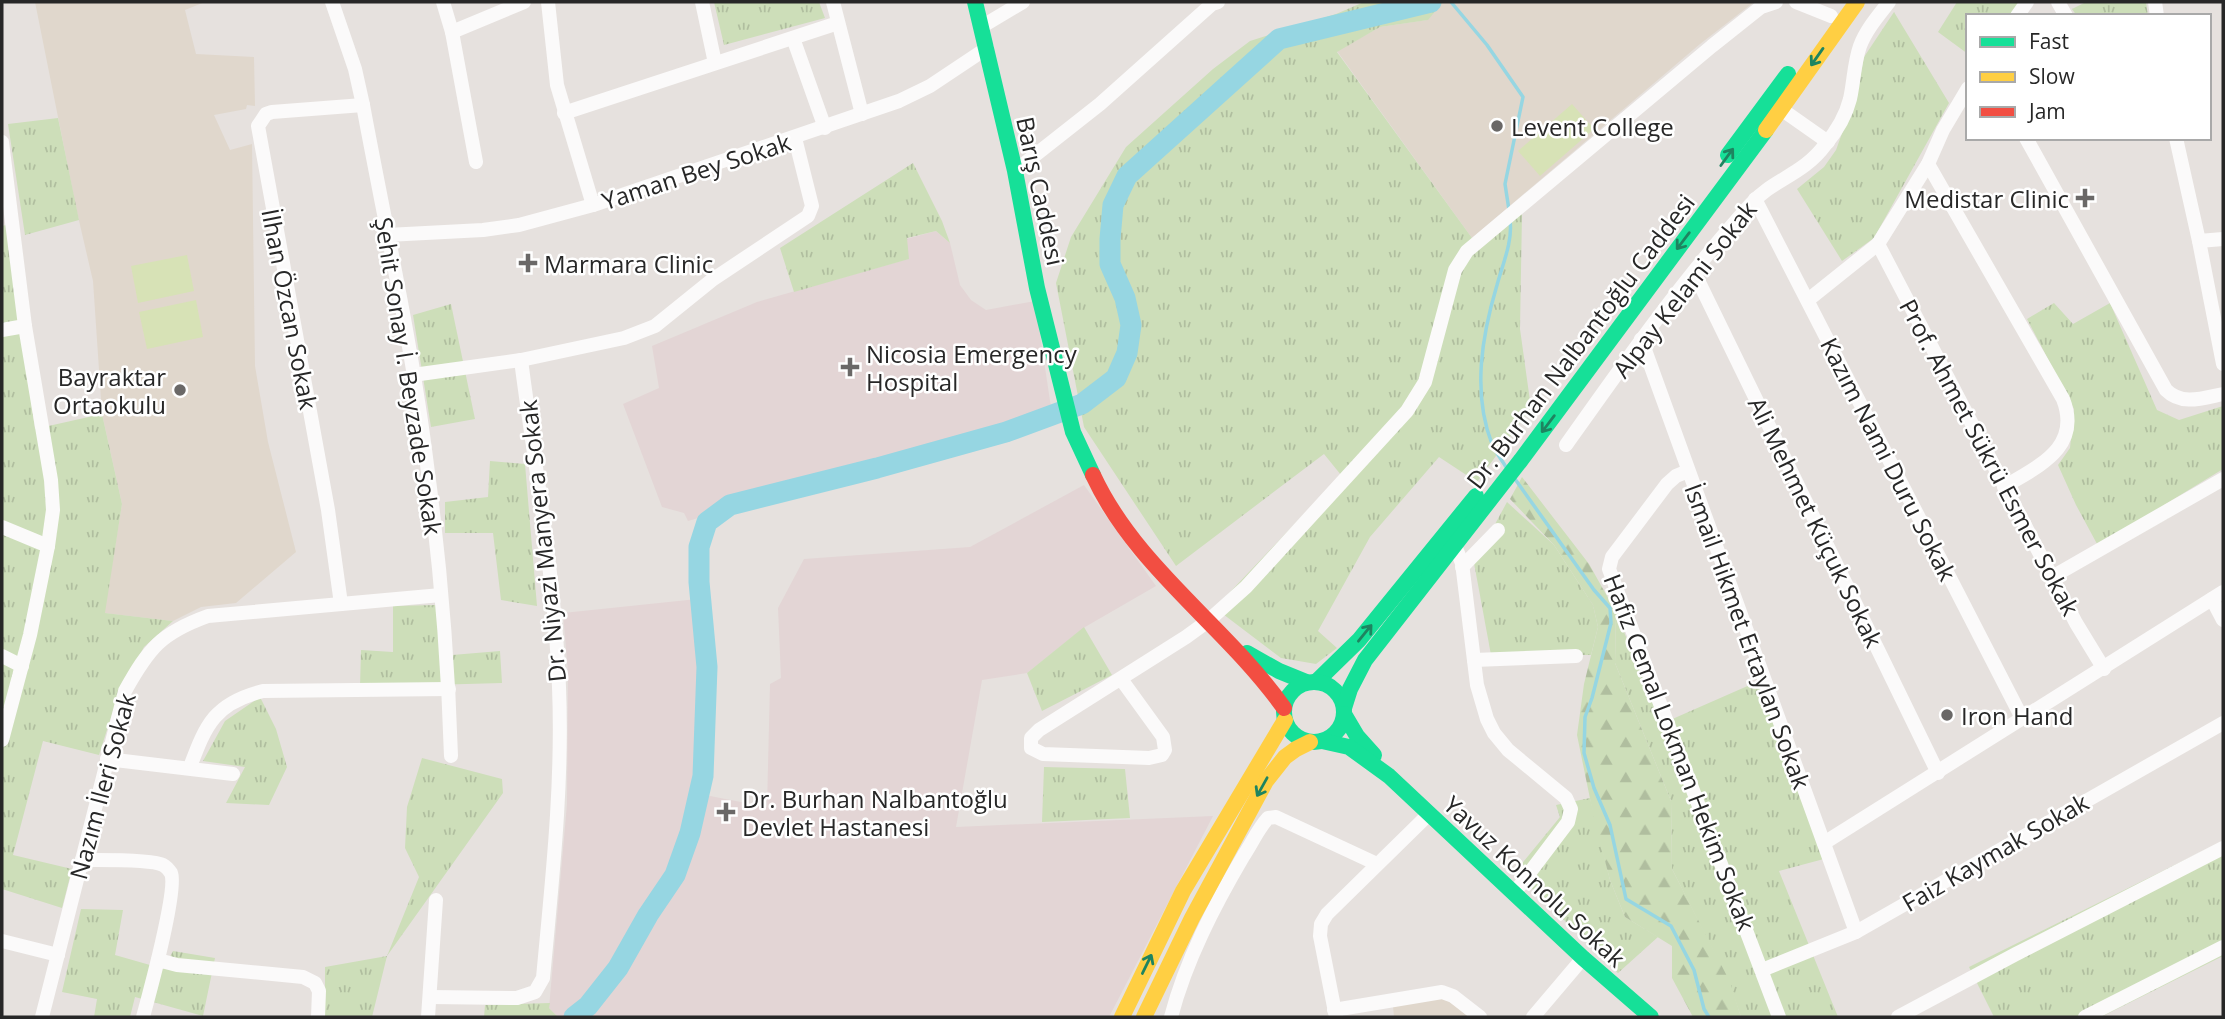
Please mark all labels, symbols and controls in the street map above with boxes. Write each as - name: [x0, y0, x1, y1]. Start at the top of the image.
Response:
- legend: [1966, 14, 2211, 140]
- text: Fast: [2029, 27, 2069, 55]
- one-way arrow: [1810, 47, 1824, 66]
- text: Slow: [2029, 62, 2075, 90]
- text: Jam: [2027, 97, 2066, 125]
- place label: Levent College: [1511, 110, 1674, 143]
- street label: Barış Caddesi: [1009, 114, 1073, 268]
- marker: Levent College: [1489, 118, 1505, 134]
- street label: Yaman Bey Sokak: [597, 125, 795, 217]
- one-way arrow: [1719, 148, 1734, 167]
- place label: Medistar Clinic: [1904, 182, 2069, 215]
- street label: Dr. Burhan Nalbantoğlu Caddesi: [1458, 187, 1702, 495]
- marker: Medistar Clinic: [2075, 188, 2095, 208]
- street label: Alpay Kelami Sokak: [1605, 194, 1764, 384]
- street label: İlhan Özcan Sokak: [254, 206, 326, 412]
- street label: Şehit Sonay İ. Beyzade Sokak: [368, 215, 451, 538]
- one-way arrow: [1676, 231, 1690, 250]
- place label: Marmara Clinic: [544, 247, 713, 280]
- marker: Marmara Clinic: [518, 253, 538, 273]
- street label: Prof. Ahmet Sükrü Esmer Sokak: [1892, 293, 2088, 621]
- street label: Kazım Nami Duru Sokak: [1813, 332, 1965, 587]
- place label: Nicosia Emergency Hospital: [866, 337, 1078, 398]
- marker: Nicosia Emergency Hospital: [840, 357, 860, 377]
- place label: Bayraktar Ortaokulu: [53, 360, 166, 421]
- marker: Bayraktar Ortaokulu: [172, 382, 188, 398]
- street label: Ali Mehmet Küçuk Sokak: [1741, 391, 1891, 653]
- street label: Dr. Niyazi Manyera Sokak: [511, 398, 573, 684]
- one-way arrow: [1541, 414, 1555, 433]
- street label: İsmail Hikmet Ertaylan Sokak: [1677, 479, 1819, 794]
- street label: Hafiz Cemal Lokman Hekim Sokak: [1597, 569, 1764, 935]
- one-way arrow: [1357, 624, 1373, 642]
- street label: Nazım İleri Sokak: [61, 689, 143, 883]
- place label: Iron Hand: [1961, 699, 2073, 732]
- marker: Iron Hand: [1939, 707, 1955, 723]
- one-way arrow: [1255, 777, 1269, 797]
- place label: Dr. Burhan Nalbantoğlu Devlet Hastanesi: [742, 782, 1008, 843]
- street label: Faiz Kaymak Sokak: [1896, 785, 2094, 919]
- street label: Yavuz Konnolu Sokak: [1437, 788, 1633, 974]
- marker: Dr. Burhan Nalbantoğlu Devlet Hastanesi: [716, 802, 736, 822]
- one-way arrow: [1141, 954, 1155, 975]

